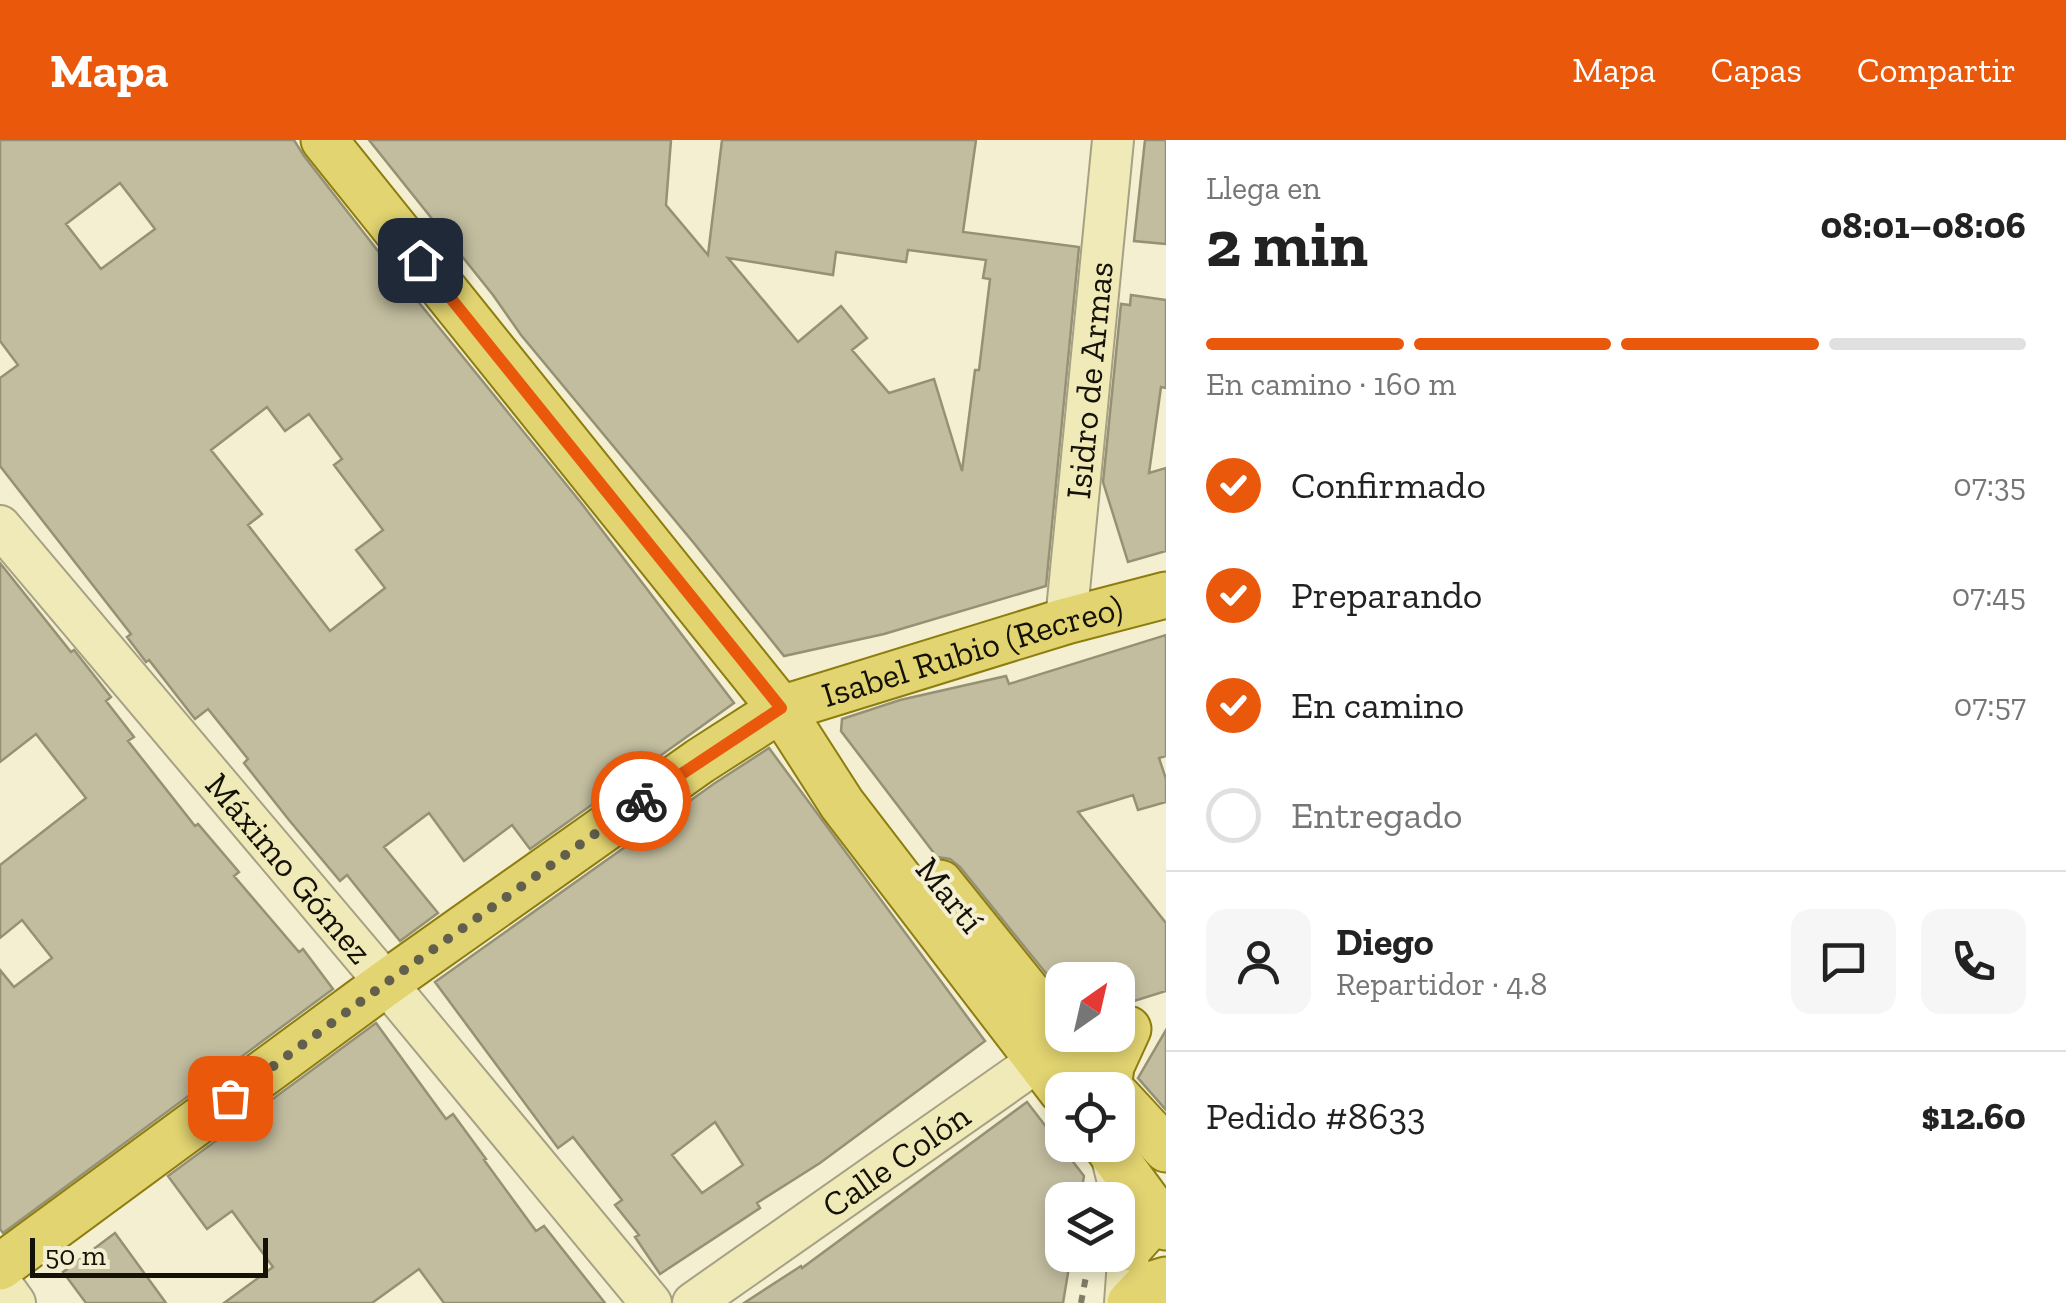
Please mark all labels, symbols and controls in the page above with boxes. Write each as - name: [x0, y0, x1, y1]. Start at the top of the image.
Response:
- text: Mapa: [50, 42, 169, 99]
- text: Mapa: [1572, 49, 1656, 91]
- text: Capas: [1711, 49, 1802, 91]
- text: Compartir: [1857, 49, 2016, 91]
- text: Llega en: [1206, 169, 1321, 207]
- text: 08:01–08:06: [1820, 202, 2026, 248]
- text: 2 min: [1206, 205, 1368, 283]
- pin: [378, 218, 463, 303]
- icon: home: [393, 233, 448, 288]
- street label: Isidro de Armas: [1057, 259, 1122, 501]
- text: En camino · 160 m: [1206, 365, 1456, 403]
- icon: check: [1206, 458, 1261, 513]
- text: Confirmado: [1291, 462, 1486, 508]
- text: 07:35: [1953, 466, 2026, 504]
- icon: check: [1206, 568, 1261, 623]
- text: Preparando: [1291, 572, 1482, 618]
- text: 07:45: [1952, 576, 2026, 614]
- street label: Isabel Rubio (Recreo): [817, 586, 1127, 716]
- icon: check: [1206, 678, 1261, 733]
- text: En camino: [1291, 682, 1464, 728]
- text: 07:57: [1954, 686, 2026, 724]
- courier: [591, 751, 691, 851]
- street label: Máximo Gómez: [197, 764, 381, 972]
- icon: bike: [614, 774, 669, 829]
- text: Entregado: [1291, 792, 1463, 838]
- street label: Martí: [907, 849, 993, 941]
- button: person: [1206, 909, 1311, 1014]
- button: chat: [1791, 909, 1896, 1014]
- button: phone: [1921, 909, 2026, 1014]
- text: Diego: [1336, 919, 1434, 965]
- north arrow: [1045, 962, 1135, 1052]
- map controls: [1045, 962, 1135, 1272]
- text: Repartidor · 4.8: [1336, 965, 1547, 1003]
- pin: [188, 1056, 273, 1141]
- icon: bag: [203, 1071, 258, 1126]
- button: locate: [1045, 1072, 1135, 1162]
- text: Pedido #8633: [1206, 1093, 1426, 1139]
- text: $12.60: [1921, 1093, 2026, 1139]
- street label: Calle Colón: [814, 1094, 978, 1227]
- button: layers: [1045, 1182, 1135, 1272]
- scale bar: [30, 1233, 268, 1278]
- text: 50 m: [45, 1239, 106, 1272]

